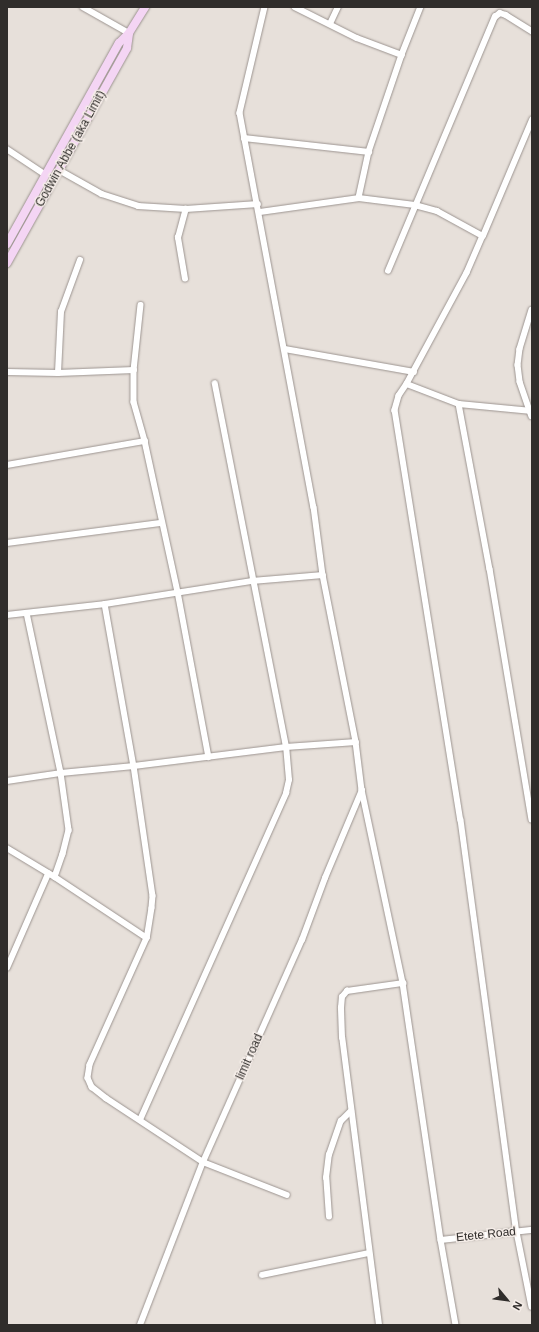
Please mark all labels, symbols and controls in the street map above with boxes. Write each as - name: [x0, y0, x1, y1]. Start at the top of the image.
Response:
- street label: Godwin Abbe (aka Limit): [33, 88, 109, 210]
- street label: limit road: [234, 1032, 266, 1082]
- street label: Etete Road: [455, 1225, 517, 1245]
- north arrow: [487, 1280, 527, 1320]
- text: N: [510, 1299, 525, 1312]

